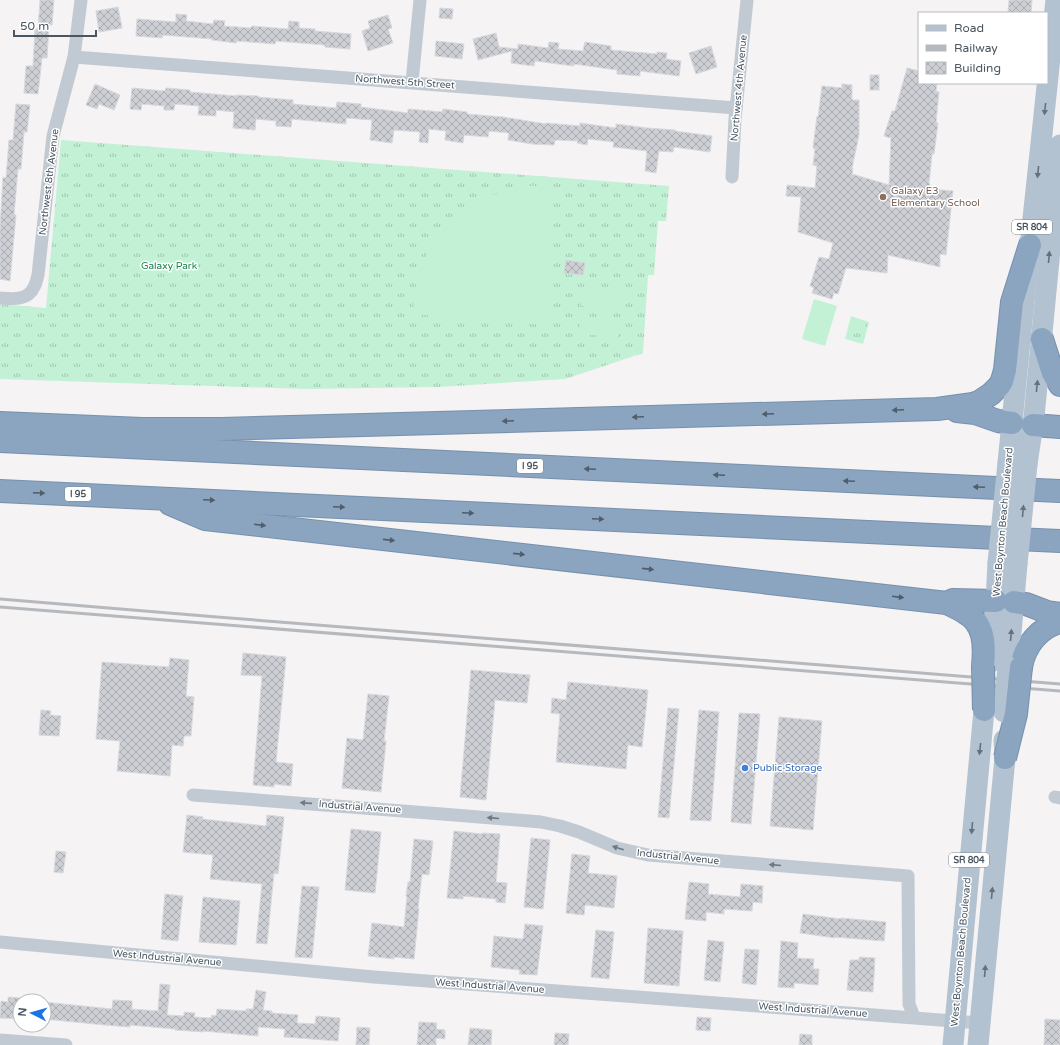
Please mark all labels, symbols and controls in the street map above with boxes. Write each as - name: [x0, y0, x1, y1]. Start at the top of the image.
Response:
- scale bar: [14, 12, 96, 38]
- legend: [918, 12, 1048, 84]
- text: 50 m: [20, 19, 49, 33]
- text: Road: [954, 21, 984, 35]
- street label: Northwest 4th Avenue: [728, 34, 750, 142]
- text: Railway: [954, 41, 998, 55]
- text: Building: [954, 61, 1001, 75]
- street label: Northwest 5th Street: [355, 73, 455, 91]
- one-way arrow: [1042, 103, 1048, 115]
- street label: Northwest 8th Avenue: [37, 128, 62, 236]
- one-way arrow: [1035, 166, 1041, 178]
- place label: Galaxy E3 Elementary School: [891, 185, 980, 209]
- marker: Galaxy E3 Elementary School: [878, 192, 888, 202]
- road number: SR 804: [1012, 220, 1052, 234]
- one-way arrow: [1046, 251, 1053, 263]
- park label: Galaxy Park: [141, 260, 198, 272]
- one-way arrow: [1034, 380, 1040, 392]
- one-way arrow: [891, 407, 904, 413]
- one-way arrow: [762, 410, 774, 417]
- one-way arrow: [632, 414, 644, 421]
- one-way arrow: [501, 418, 514, 424]
- street label: West Boynton Beach Boulevard: [991, 447, 1015, 597]
- road number: I 95: [517, 459, 543, 473]
- one-way arrow: [584, 465, 596, 472]
- one-way arrow: [713, 471, 725, 478]
- one-way arrow: [842, 478, 855, 484]
- one-way arrow: [972, 484, 985, 490]
- road number: I 95: [65, 487, 91, 501]
- one-way arrow: [33, 489, 45, 496]
- one-way arrow: [203, 497, 215, 504]
- one-way arrow: [333, 503, 345, 510]
- one-way arrow: [1019, 505, 1026, 517]
- one-way arrow: [462, 509, 474, 516]
- one-way arrow: [592, 516, 605, 522]
- one-way arrow: [254, 522, 266, 528]
- one-way arrow: [383, 537, 395, 543]
- one-way arrow: [512, 551, 525, 558]
- one-way arrow: [642, 566, 654, 572]
- one-way arrow: [892, 594, 904, 600]
- one-way arrow: [1007, 629, 1014, 641]
- one-way arrow: [976, 743, 983, 755]
- place label: Public Storage: [753, 762, 822, 774]
- marker: Public Storage: [740, 763, 750, 773]
- street label: Industrial Avenue: [318, 798, 402, 816]
- one-way arrow: [300, 800, 312, 807]
- one-way arrow: [487, 815, 499, 821]
- one-way arrow: [969, 822, 976, 834]
- one-way arrow: [612, 845, 624, 851]
- street label: Industrial Avenue: [636, 847, 720, 867]
- road number: SR 804: [949, 853, 989, 867]
- one-way arrow: [769, 862, 781, 869]
- street label: West Boynton Beach Boulevard: [949, 877, 973, 1027]
- one-way arrow: [989, 887, 995, 899]
- street label: West Industrial Avenue: [112, 947, 222, 969]
- one-way arrow: [981, 965, 988, 977]
- street label: West Industrial Avenue: [435, 976, 545, 996]
- north arrow: [12, 993, 52, 1033]
- street label: West Industrial Avenue: [758, 1000, 868, 1020]
- text: N: [16, 1007, 29, 1017]

